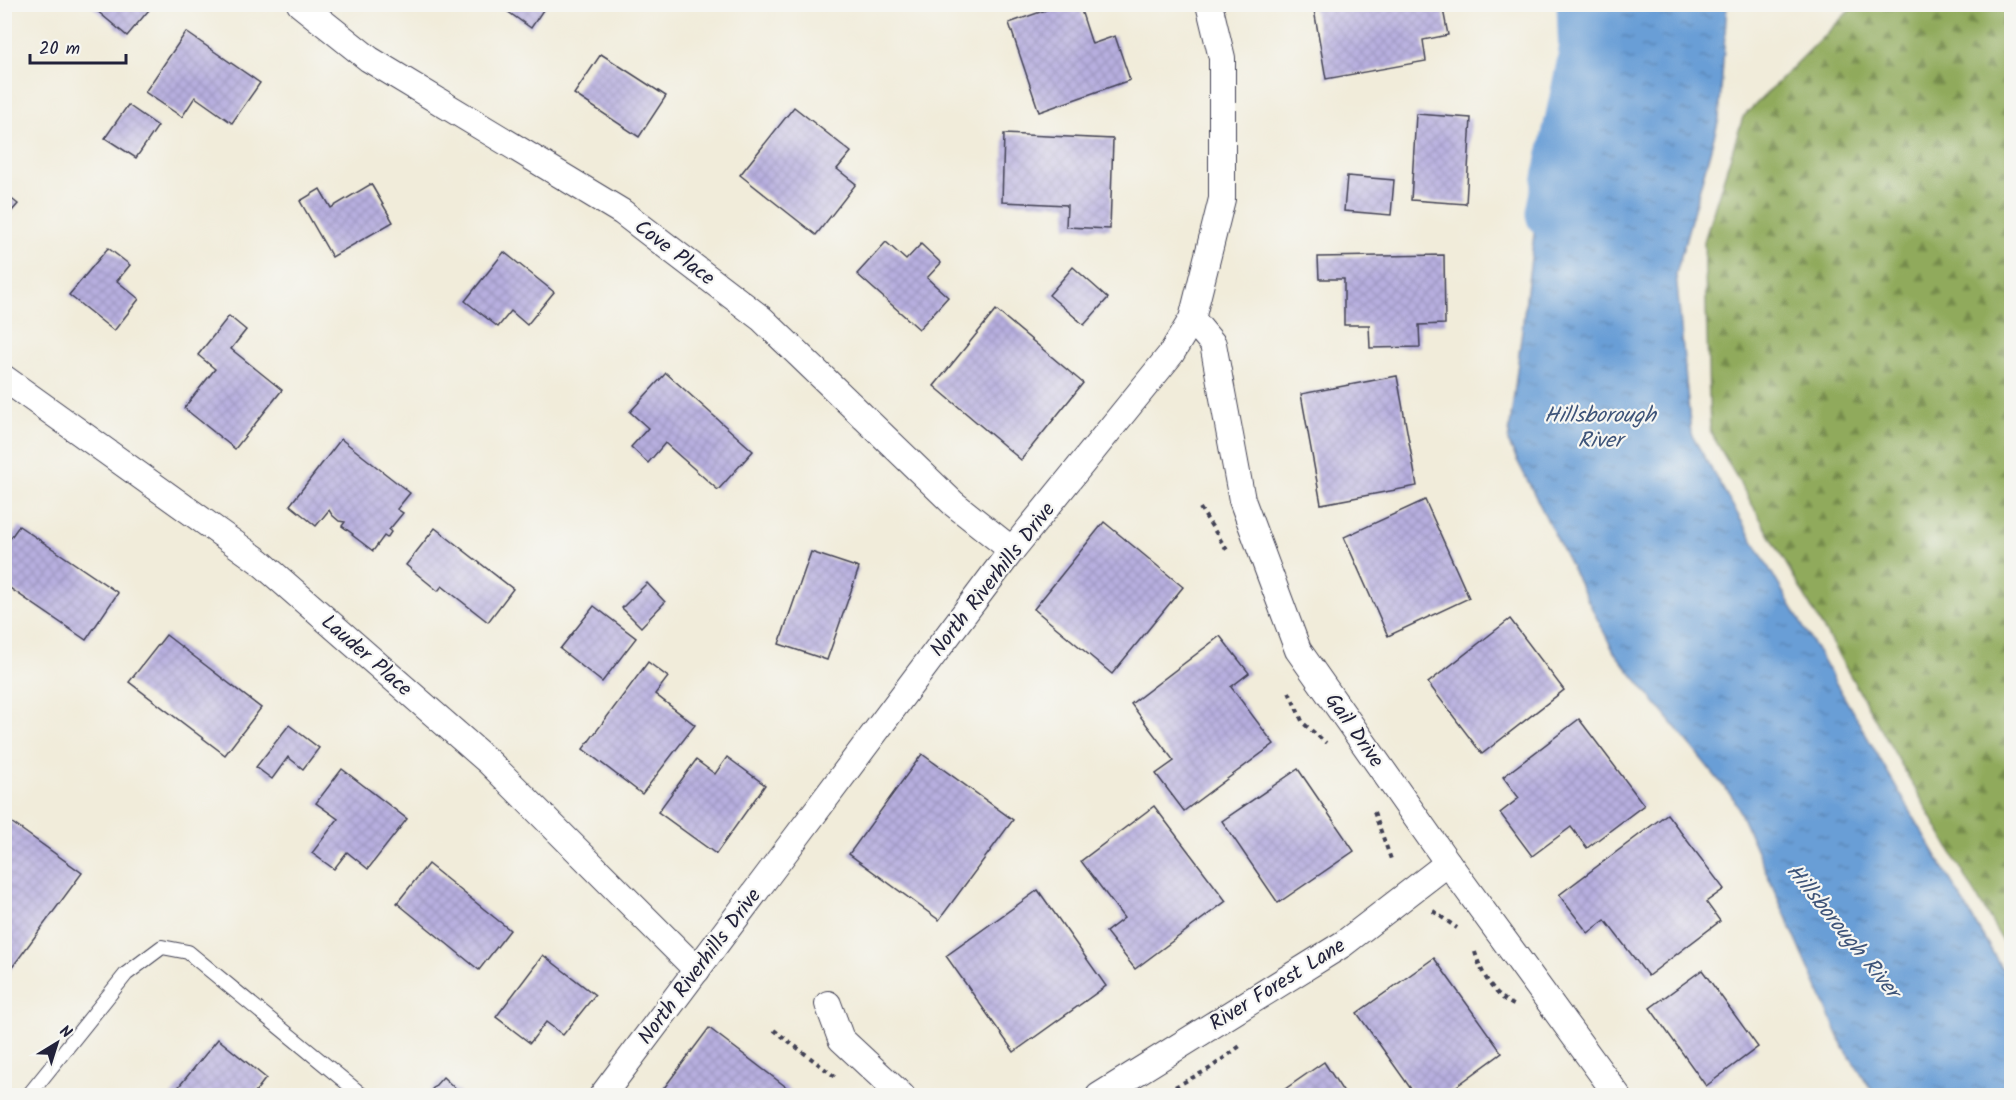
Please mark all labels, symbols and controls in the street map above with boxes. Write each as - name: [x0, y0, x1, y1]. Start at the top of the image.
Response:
- scale bar: [30, 27, 126, 65]
- text: 20 m: [39, 35, 80, 64]
- street label: Cove Place: [627, 212, 722, 295]
- water label: Hillsborough River: [1544, 399, 1658, 459]
- street label: North Riverhills Drive: [922, 495, 1065, 664]
- street label: Lauder Place: [313, 607, 419, 706]
- street label: Gail Drive: [1316, 687, 1392, 776]
- water label: Hillsborough River: [1777, 856, 1911, 1010]
- street label: North Riverhills Drive: [630, 881, 770, 1052]
- street label: River Forest Lane: [1203, 930, 1353, 1040]
- north arrow: [27, 1013, 87, 1073]
- text: N: [54, 1019, 77, 1045]

